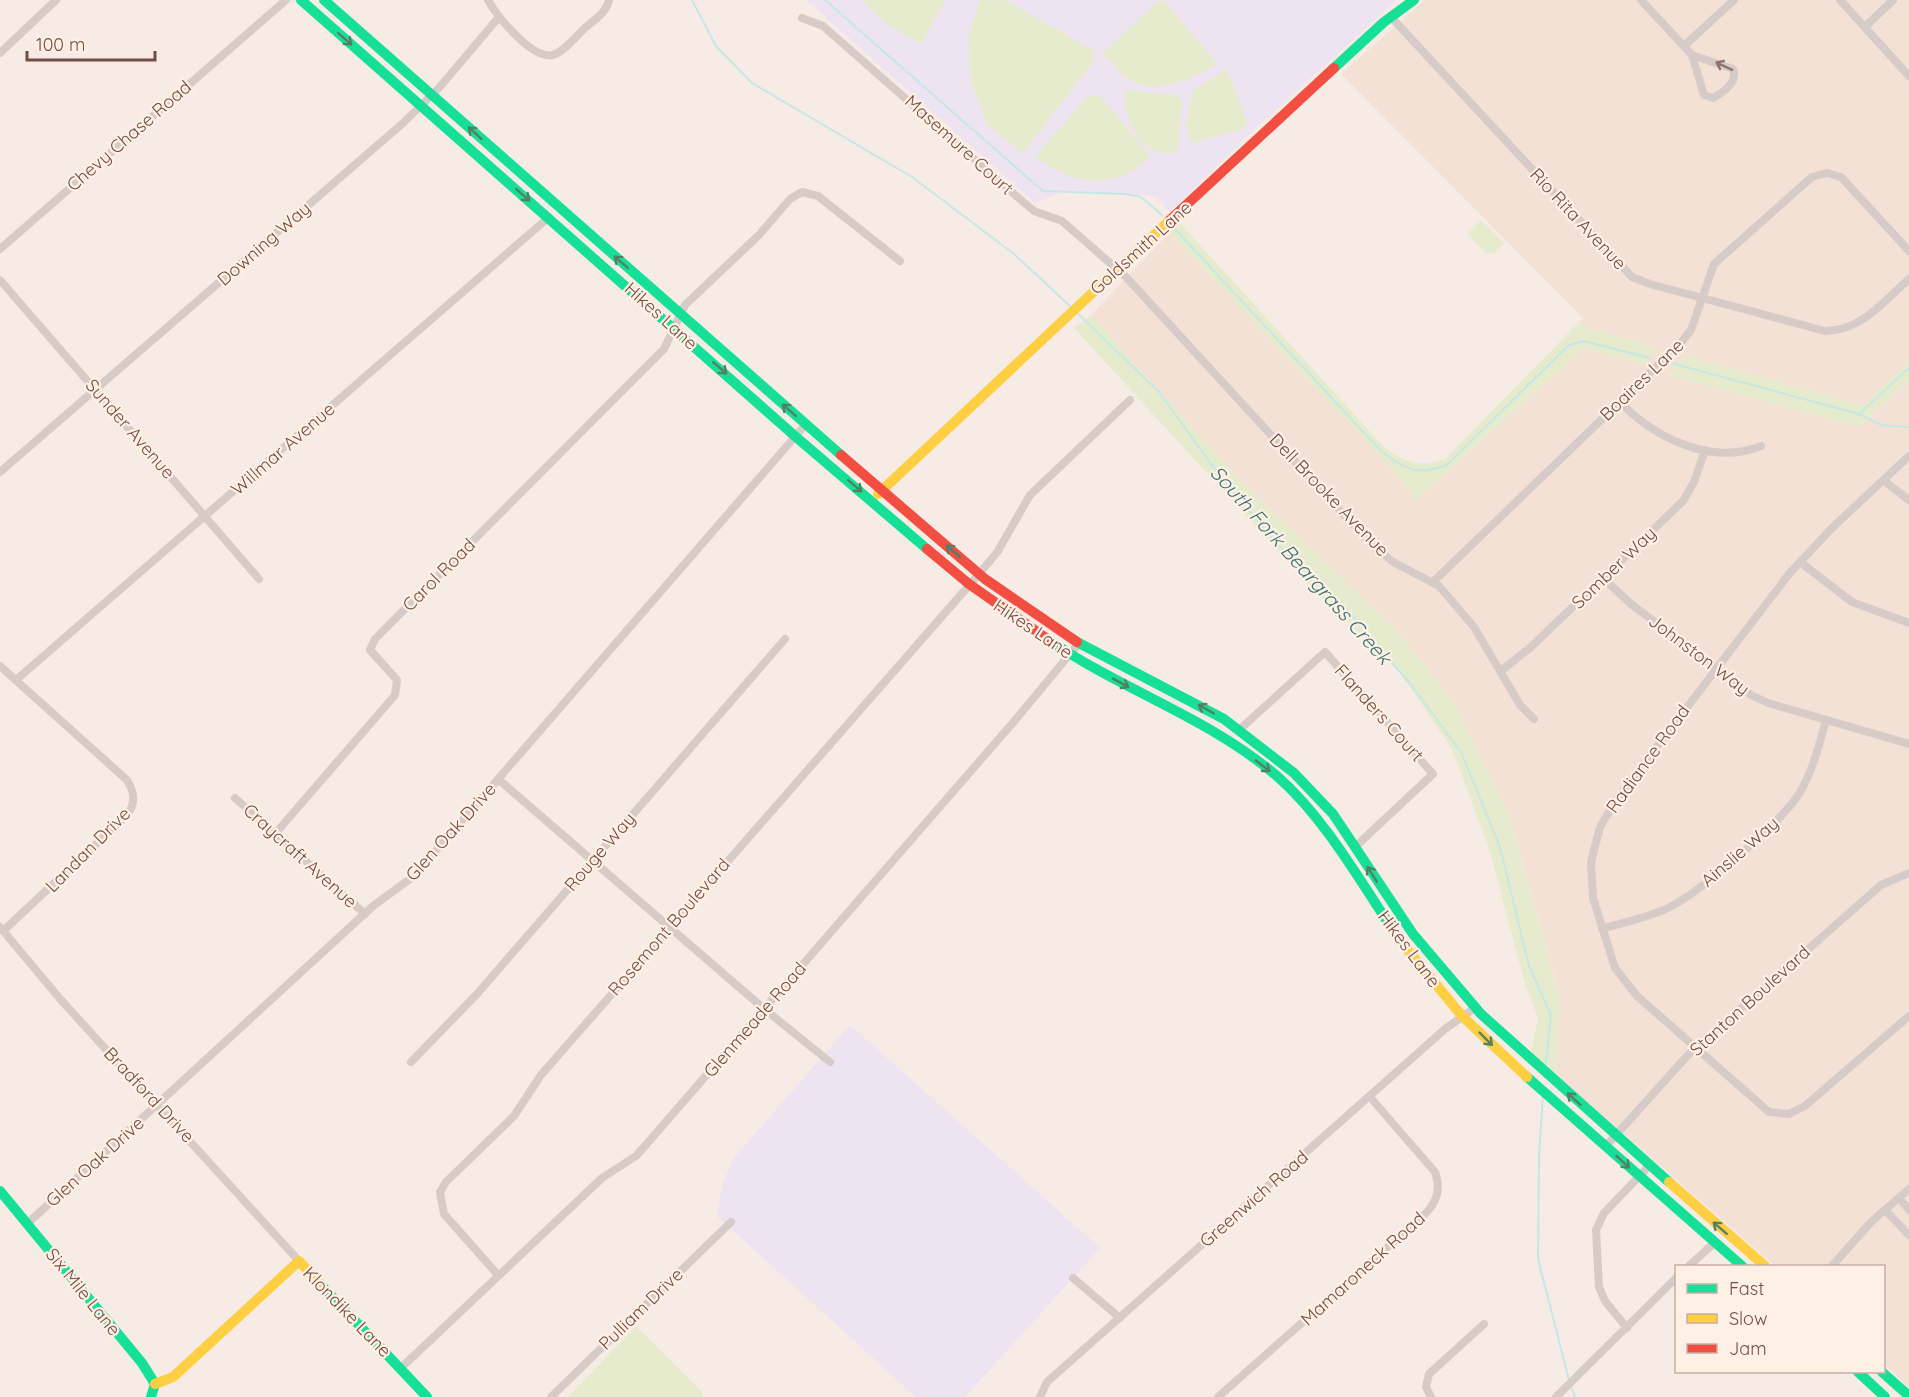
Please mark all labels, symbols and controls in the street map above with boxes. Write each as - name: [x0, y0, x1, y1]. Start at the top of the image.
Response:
- scale bar: [27, 24, 154, 62]
- one-way arrow: [337, 32, 352, 46]
- text: 100 m: [36, 33, 85, 56]
- one-way arrow: [1715, 60, 1733, 72]
- street label: Chevy Chase Road: [62, 75, 196, 196]
- street label: Masemure Court: [900, 90, 1019, 200]
- one-way arrow: [468, 126, 483, 140]
- street label: Rio Rita Avenue: [1525, 163, 1631, 274]
- one-way arrow: [515, 188, 530, 202]
- street label: Goldsmith Lane: [1085, 196, 1196, 299]
- street label: Downing Way: [212, 197, 315, 291]
- one-way arrow: [614, 255, 629, 269]
- street label: Hikes Lane: [620, 277, 703, 354]
- street label: Boaires Lane: [1595, 334, 1689, 426]
- one-way arrow: [712, 361, 727, 375]
- street label: Sunder Avenue: [81, 374, 180, 483]
- street label: Willmar Avenue: [226, 397, 339, 500]
- one-way arrow: [782, 403, 797, 417]
- street label: Dell Brooke Avenue: [1265, 428, 1394, 561]
- water label: South Fork Beargrass Creek: [1205, 460, 1399, 671]
- one-way arrow: [847, 479, 863, 492]
- street label: Somber Way: [1567, 522, 1661, 614]
- street label: Carol Road: [397, 533, 480, 616]
- one-way arrow: [945, 545, 961, 558]
- street label: Hikes Lane: [989, 594, 1077, 663]
- street label: Johnston Way: [1644, 609, 1754, 700]
- street label: Flanders Court: [1330, 659, 1429, 766]
- one-way arrow: [1112, 677, 1129, 689]
- street label: Radiance Road: [1601, 700, 1695, 817]
- one-way arrow: [1198, 703, 1215, 715]
- one-way arrow: [1255, 759, 1271, 772]
- street label: Glen Oak Drive: [400, 778, 501, 886]
- street label: Craycraft Avenue: [239, 798, 362, 913]
- street label: Landan Drive: [40, 802, 135, 897]
- street label: Rouge Way: [559, 807, 640, 896]
- street label: Ainslie Way: [1696, 812, 1783, 892]
- street label: Rosemont Boulevard: [603, 853, 735, 1000]
- one-way arrow: [1366, 866, 1378, 883]
- street label: Hikes Lane: [1373, 906, 1446, 992]
- street label: Stanton Boulevard: [1685, 940, 1815, 1061]
- street label: Glenmeade Road: [698, 957, 811, 1082]
- one-way arrow: [1478, 1032, 1493, 1046]
- street label: Bradford Drive: [99, 1042, 200, 1147]
- one-way arrow: [1567, 1092, 1582, 1106]
- street label: Glen Oak Drive: [41, 1111, 149, 1212]
- street label: Greenwich Road: [1195, 1145, 1313, 1252]
- one-way arrow: [1615, 1155, 1630, 1169]
- street label: Mamaroneck Road: [1296, 1207, 1430, 1331]
- one-way arrow: [1713, 1221, 1728, 1235]
- street label: Six Mile Lane: [41, 1243, 126, 1340]
- street label: Klondike Lane: [298, 1261, 396, 1362]
- street label: Pulliam Drive: [594, 1263, 688, 1355]
- legend: [1675, 1265, 1885, 1373]
- text: Fast: [1729, 1277, 1764, 1300]
- text: Slow: [1729, 1307, 1767, 1330]
- text: Jam: [1729, 1337, 1767, 1360]

